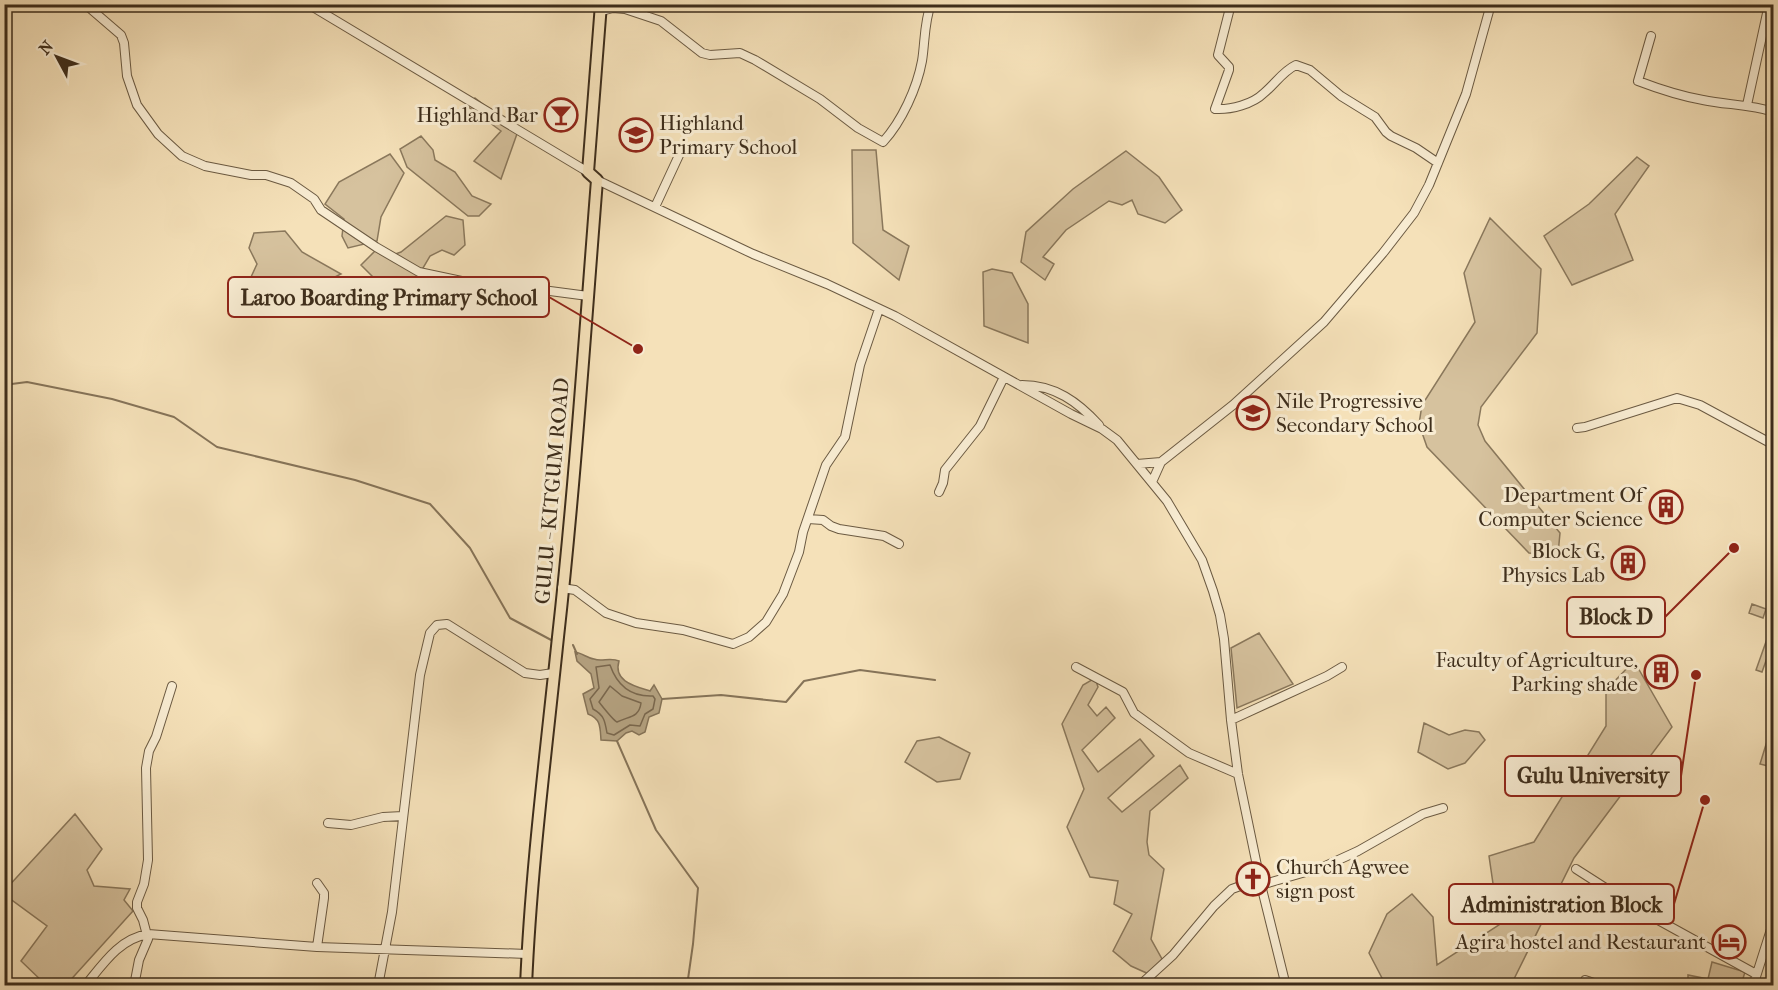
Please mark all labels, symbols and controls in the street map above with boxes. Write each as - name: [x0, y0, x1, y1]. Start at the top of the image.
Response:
- north arrow: [27, 27, 87, 87]
- text: N: [35, 36, 58, 58]
- bar icon: Highland Bar: [543, 97, 579, 133]
- place label: Highland Bar: [416, 103, 538, 127]
- place label: Highland Primary School: [659, 111, 797, 159]
- school or university icon: Highland Primary School: [618, 117, 654, 153]
- callout: Laroo Boarding Primary School: [228, 277, 549, 317]
- text: Laroo Boarding Primary School: [240, 285, 538, 311]
- street label: GULU - KITGUM ROAD: [530, 377, 574, 605]
- place label: Nile Progressive Secondary School: [1276, 389, 1434, 437]
- school or university icon: Nile Progressive Secondary School: [1235, 395, 1271, 431]
- place label: Department Of Computer Science: [1478, 483, 1647, 531]
- building icon: Department Of Computer Science: [1648, 489, 1684, 525]
- place label: Block G, Physics Lab: [1501, 539, 1605, 587]
- building icon: Block G, Physics Lab: [1610, 545, 1646, 581]
- callout: Block D: [1567, 597, 1665, 637]
- text: Block D: [1579, 604, 1653, 630]
- place label: Faculty of Agriculture, Parking shade: [1436, 648, 1638, 696]
- building icon: Faculty of Agriculture, Parking shade: [1643, 654, 1679, 690]
- callout: Gulu University: [1505, 756, 1681, 796]
- text: Gulu University: [1517, 763, 1670, 789]
- place label: Church Agwee sign post: [1276, 855, 1409, 903]
- church icon: Church Agwee sign post: [1235, 861, 1271, 897]
- callout: Administration Block: [1449, 884, 1674, 924]
- text: Administration Block: [1460, 892, 1663, 918]
- hotel icon: Agira hostel and Restaurant: [1711, 924, 1747, 960]
- place label: Agira hostel and Restaurant: [1454, 930, 1706, 954]

